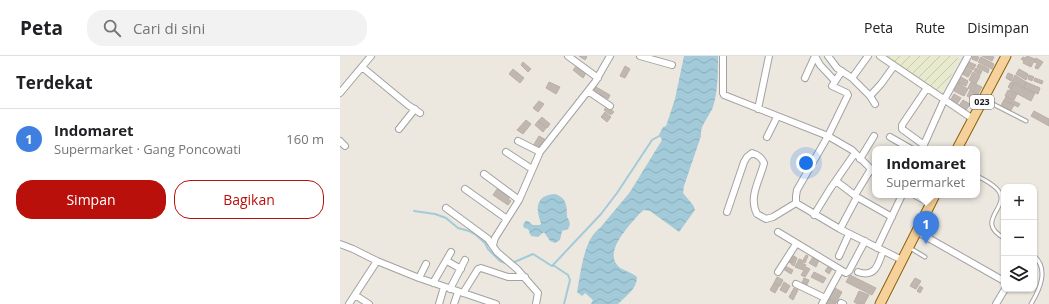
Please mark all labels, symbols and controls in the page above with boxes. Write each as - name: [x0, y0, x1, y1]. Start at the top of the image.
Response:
- search box: [87, 10, 367, 46]
- text: Peta: [20, 15, 63, 41]
- icon: search: [101, 17, 123, 39]
- text: Cari di sini: [133, 18, 205, 38]
- text: Peta: [864, 18, 893, 37]
- text: Rute: [915, 18, 945, 37]
- text: Disimpan: [967, 18, 1029, 37]
- text: Terdekat: [16, 71, 93, 94]
- road number: 023: [970, 95, 994, 109]
- text: Indomaret: [54, 120, 134, 140]
- text: 1: [25, 130, 33, 148]
- text: 160 m: [286, 130, 324, 148]
- text: Supermarket · Gang Poncowati: [54, 140, 241, 158]
- popup: [872, 146, 980, 198]
- your location: [796, 153, 816, 173]
- text: Indomaret: [886, 153, 966, 173]
- text: Supermarket: [886, 173, 965, 191]
- button: Simpan: [16, 180, 166, 219]
- button: Bagikan: [174, 180, 324, 219]
- map controls: [1001, 184, 1037, 292]
- button: +: [1001, 184, 1037, 220]
- pin: 1: [913, 211, 939, 244]
- button: −: [1001, 220, 1037, 256]
- button: layers: [1001, 256, 1037, 292]

